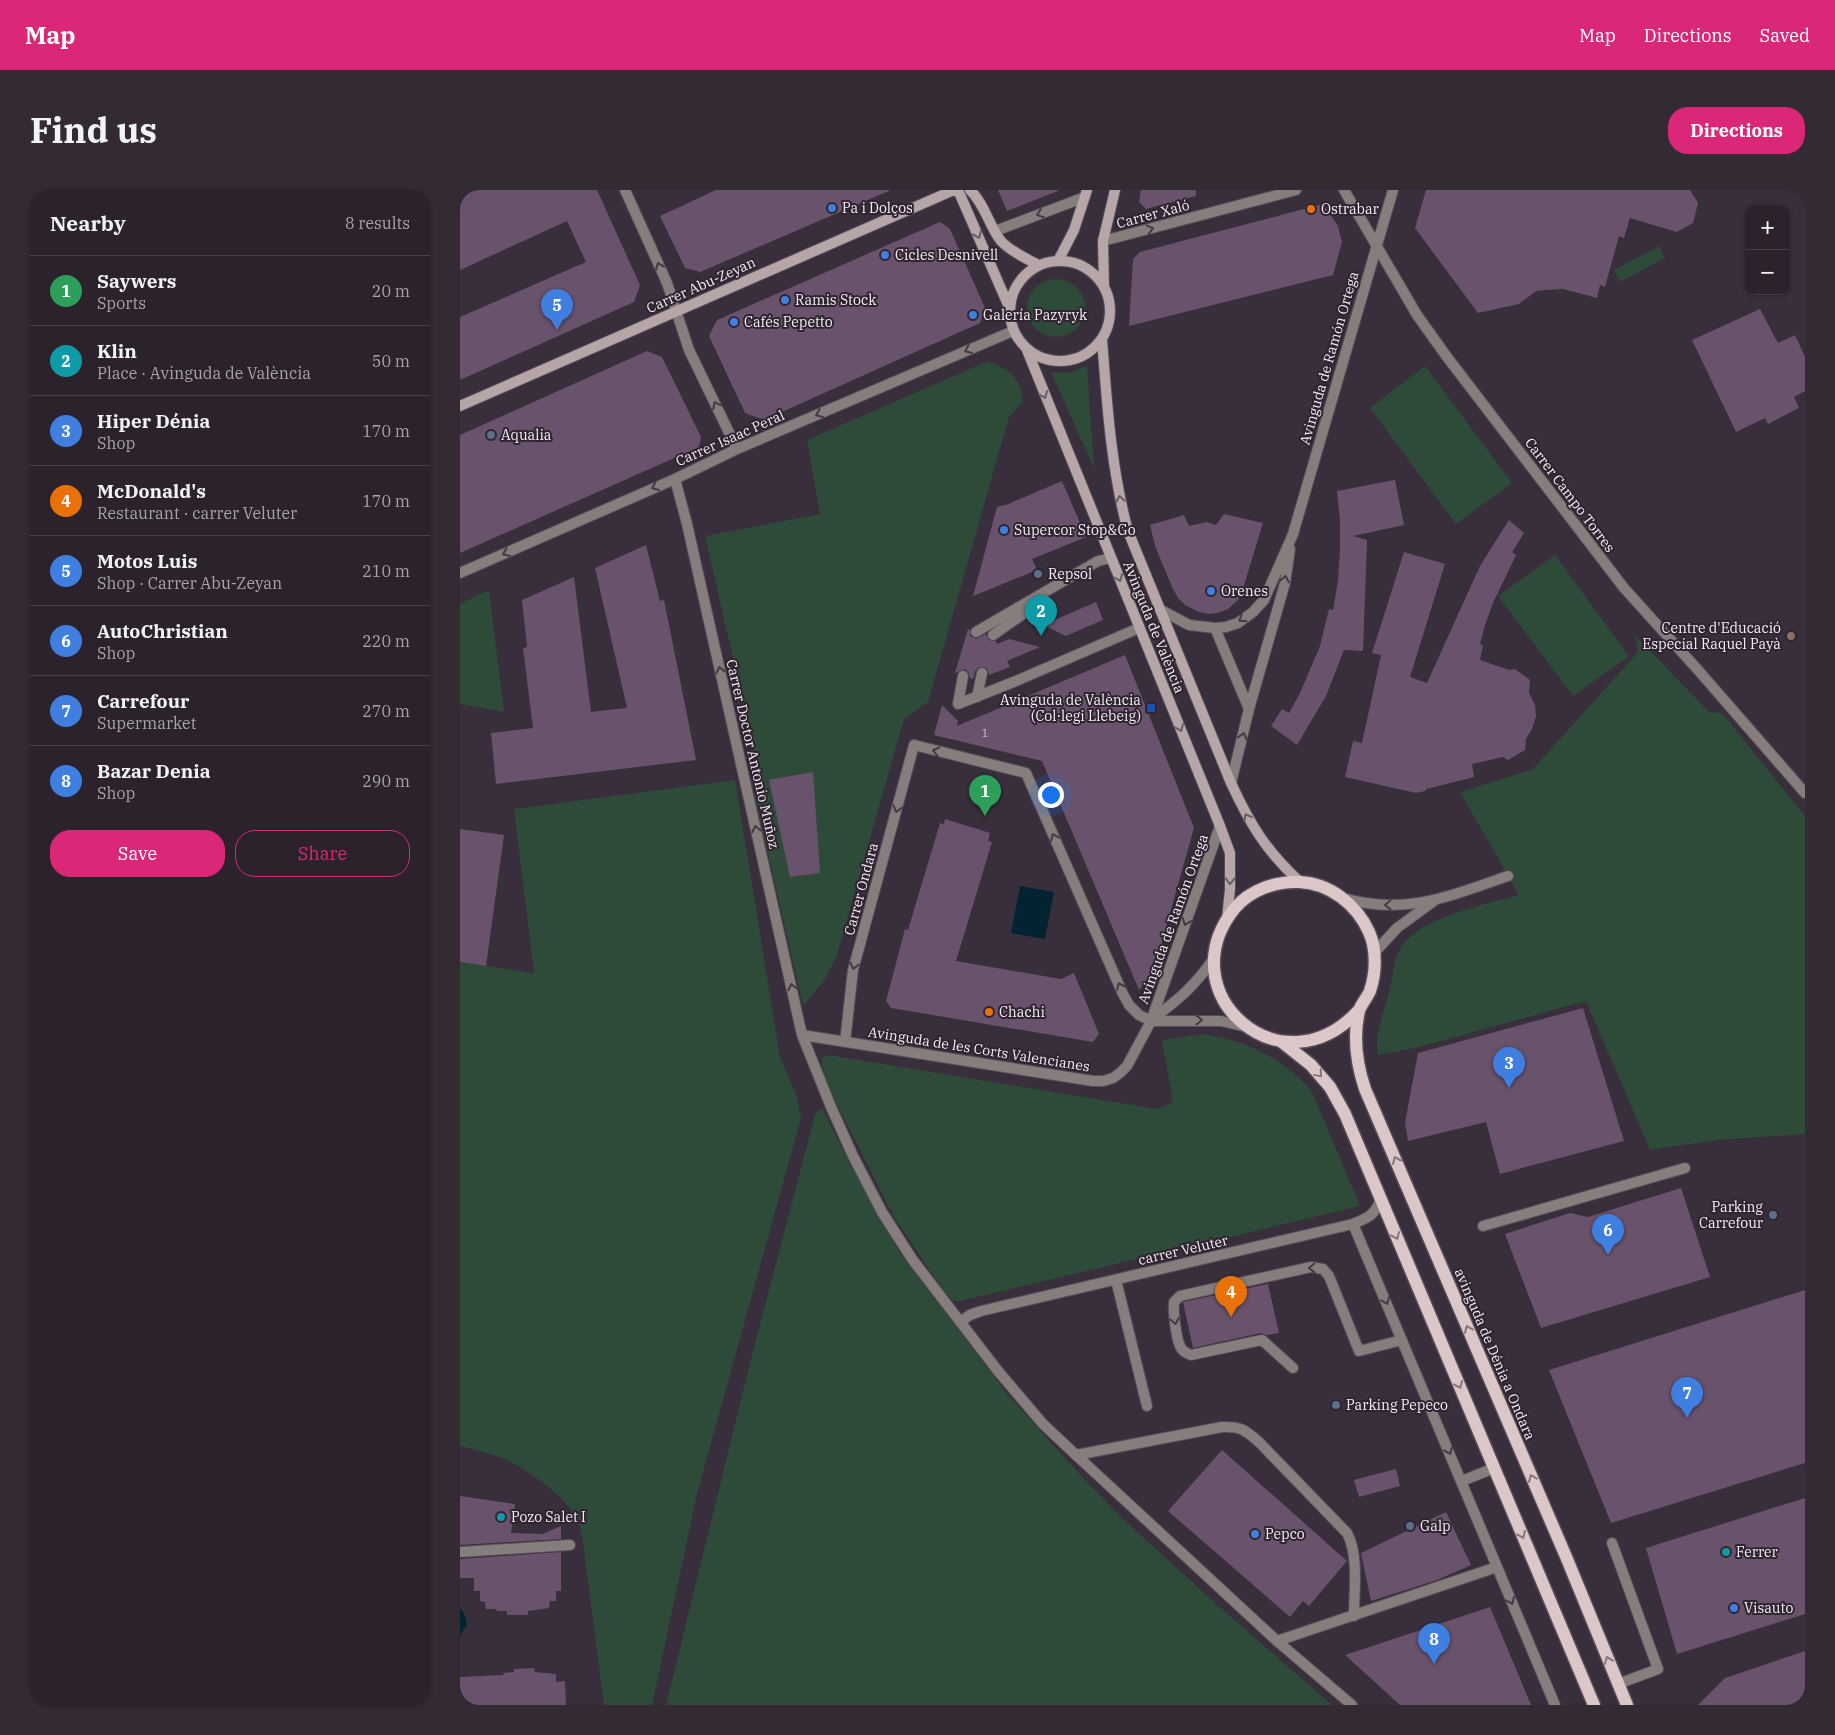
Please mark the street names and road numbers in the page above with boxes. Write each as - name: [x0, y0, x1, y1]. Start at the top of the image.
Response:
- street label: Carrer Xaló: [1114, 196, 1192, 232]
- street label: Carrer Abu-Zeyan: [644, 253, 758, 317]
- street label: Avinguda de Ramón Ortega: [1296, 269, 1362, 447]
- street label: Carrer Isaac Peral: [673, 406, 787, 470]
- street label: Carrer Campo Torres: [1521, 434, 1619, 556]
- street label: Avinguda de València: [1119, 558, 1189, 696]
- street label: Carrer Doctor Antonio Muñoz: [722, 657, 784, 851]
- street label: Avinguda de Ramón Ortega: [1134, 831, 1212, 1006]
- street label: Carrer Ondara: [840, 840, 882, 937]
- street label: Avinguda de les Corts Valencianes: [867, 1023, 1091, 1075]
- street label: carrer Veluter: [1136, 1231, 1230, 1269]
- street label: avinguda de Dénia a Ondara: [1451, 1265, 1540, 1443]

